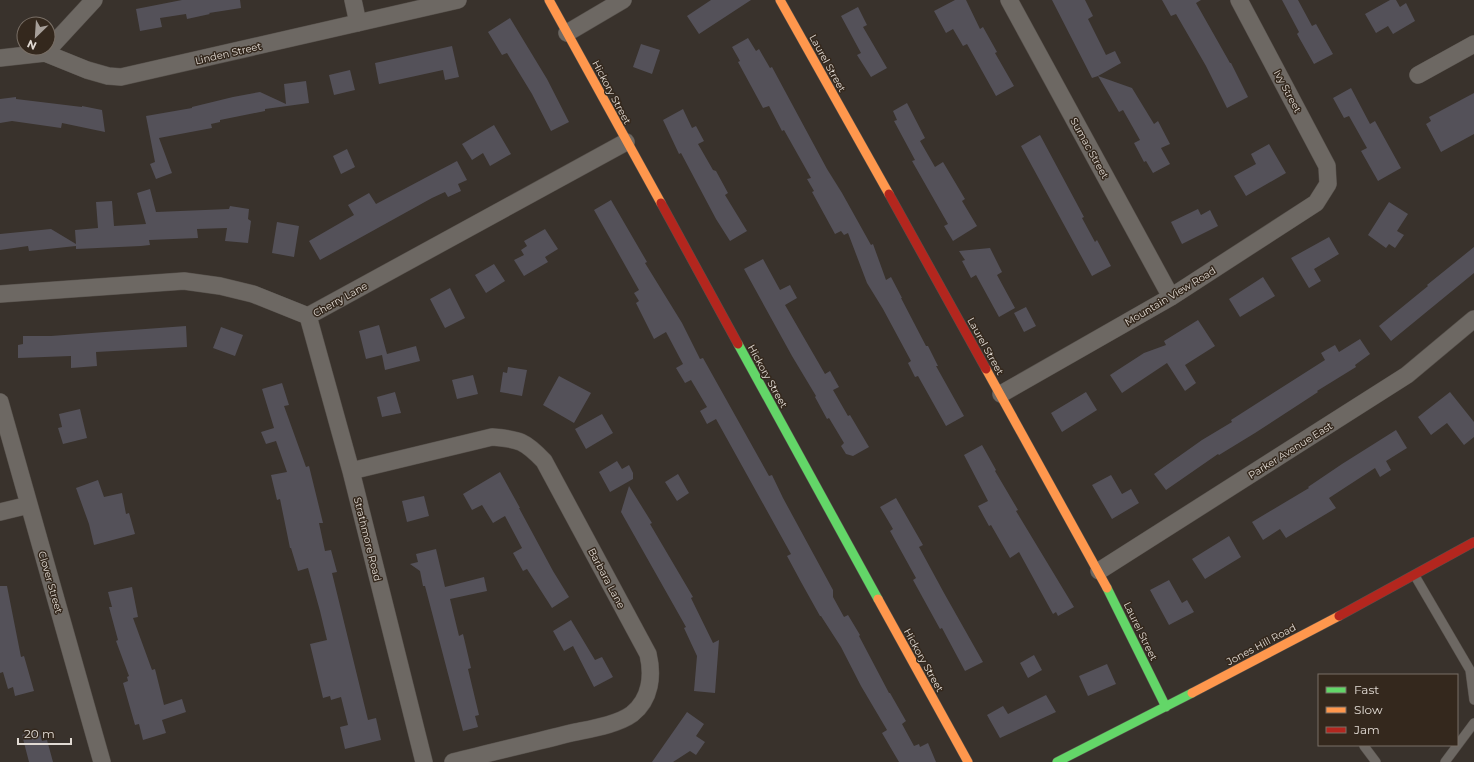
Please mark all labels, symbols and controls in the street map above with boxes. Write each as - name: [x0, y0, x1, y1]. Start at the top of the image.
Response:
- north arrow: [16, 16, 56, 56]
- street label: Laurel Street: [806, 32, 849, 94]
- text: N: [25, 37, 39, 53]
- street label: Linden Street: [194, 40, 263, 67]
- street label: Hickory Street: [589, 58, 634, 126]
- street label: Ivy Street: [1271, 68, 1304, 115]
- street label: Sumac Street: [1067, 115, 1112, 181]
- street label: Mountain View Road: [1122, 264, 1218, 329]
- street label: Cherry Lane: [311, 279, 370, 320]
- street label: Laurel Street: [964, 315, 1007, 377]
- street label: Hickory Street: [745, 342, 790, 410]
- street label: Parker Avenue East: [1246, 419, 1335, 482]
- street label: Strathmore Road: [351, 496, 384, 582]
- street label: Barbara Lane: [585, 546, 628, 611]
- street label: Clover Street: [35, 550, 66, 615]
- street label: Laurel Street: [1121, 600, 1160, 663]
- street label: Jones Hill Road: [1224, 621, 1298, 669]
- street label: Hickory Street: [901, 626, 946, 694]
- legend: [1318, 674, 1458, 746]
- text: Fast: [1354, 682, 1379, 697]
- text: Slow: [1354, 702, 1383, 717]
- scale bar: [18, 720, 71, 746]
- text: Jam: [1353, 722, 1380, 737]
- text: 20 m: [24, 726, 55, 741]

